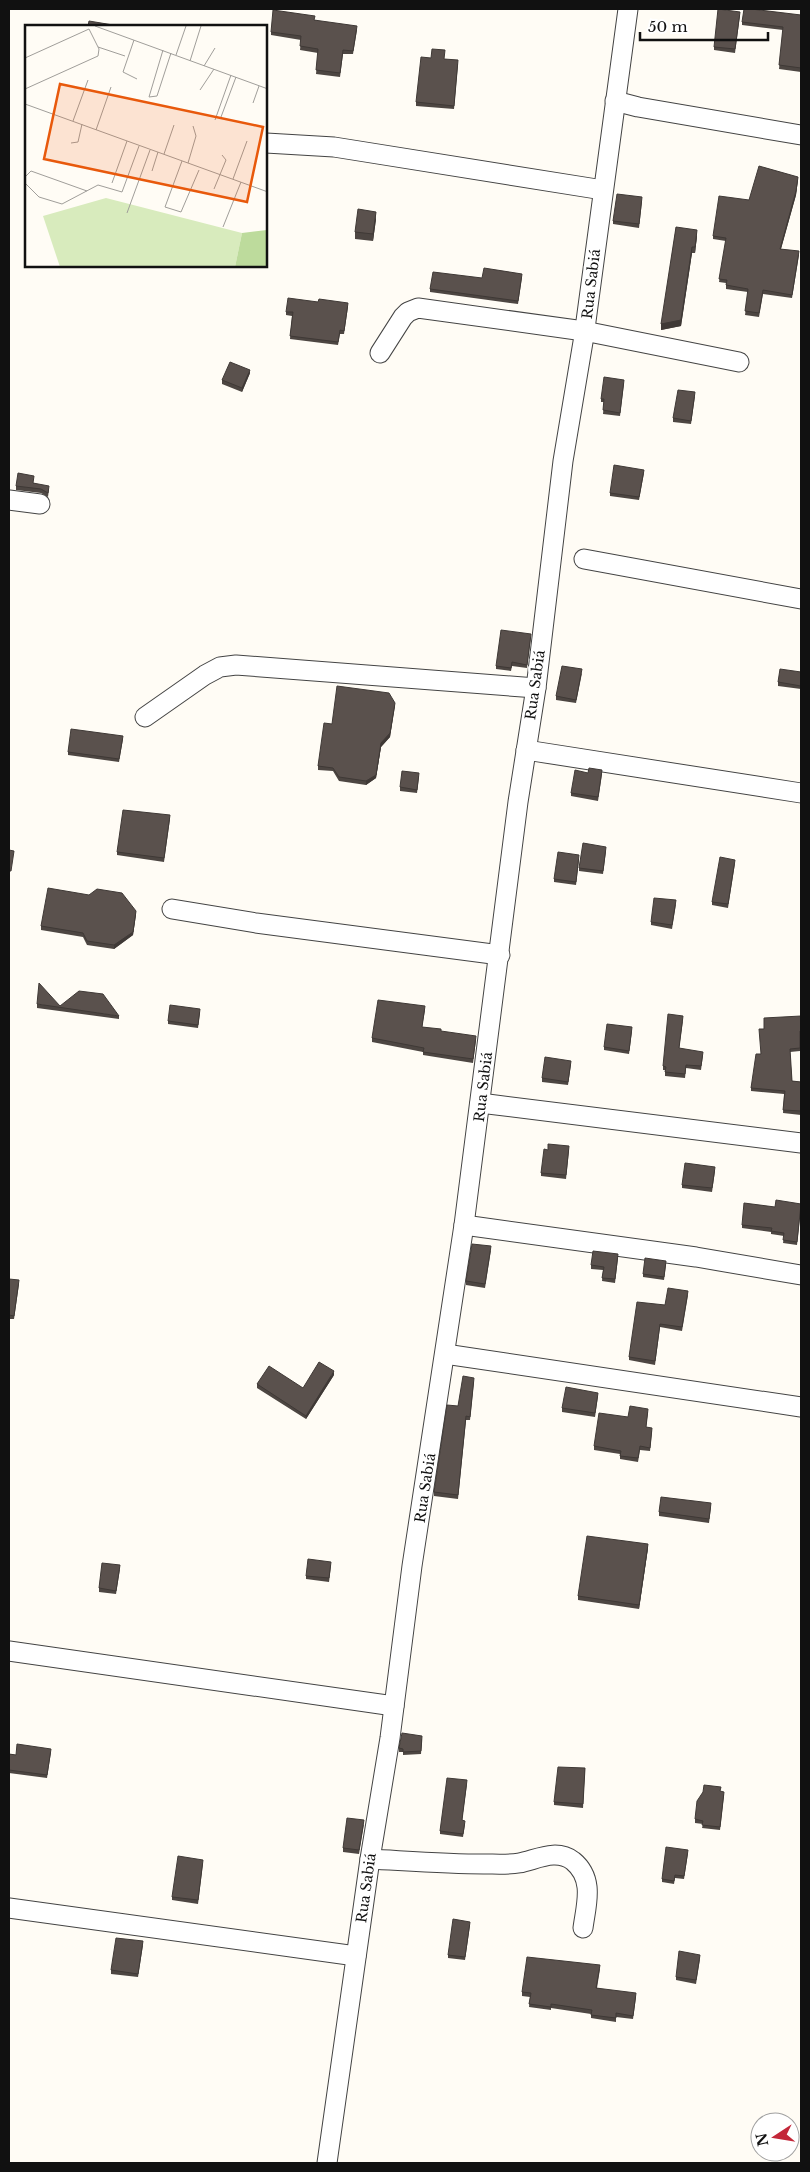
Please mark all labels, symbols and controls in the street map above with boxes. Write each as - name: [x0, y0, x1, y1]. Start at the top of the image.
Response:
- scale bar: [640, 10, 768, 42]
- text: 50 m: [648, 17, 688, 36]
- inset map: [25, 25, 268, 268]
- street label: Rua Sabiá: [578, 248, 604, 320]
- street label: Rua Sabiá: [521, 649, 549, 721]
- street label: Rua Sabiá: [470, 1051, 496, 1123]
- street label: Rua Sabiá: [411, 1452, 439, 1524]
- street label: Rua Sabiá: [352, 1852, 380, 1924]
- north arrow: [750, 2112, 800, 2162]
- text: N: [752, 2131, 772, 2148]

